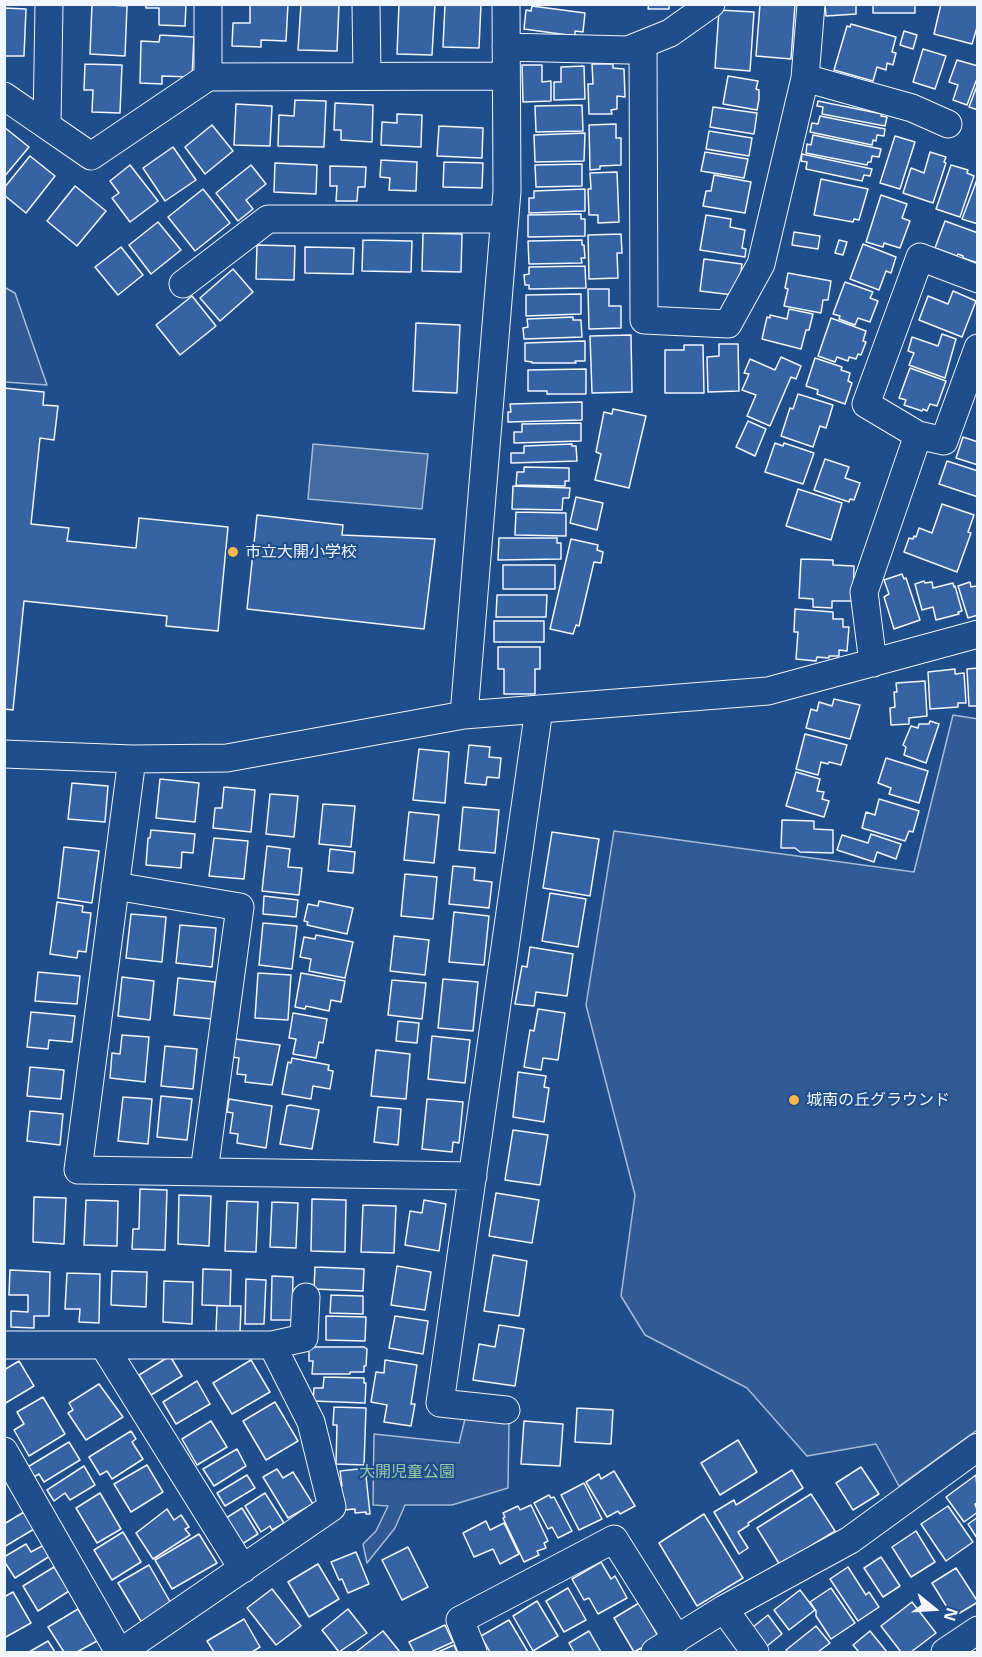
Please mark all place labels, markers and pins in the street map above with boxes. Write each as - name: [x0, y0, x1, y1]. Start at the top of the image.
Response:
- place label: 市立大開小学校: [245, 542, 357, 562]
- marker: 市立大開小学校: [226, 545, 240, 559]
- place label: 城南の丘グラウンド: [806, 1090, 950, 1110]
- marker: 城南の丘グラウンド: [787, 1093, 801, 1107]

